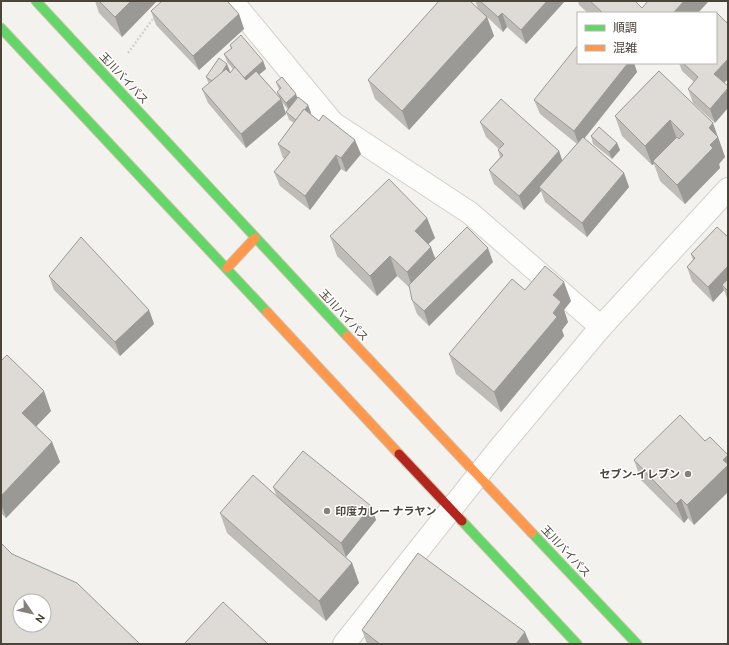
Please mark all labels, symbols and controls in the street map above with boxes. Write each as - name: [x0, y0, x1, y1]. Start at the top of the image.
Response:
- legend: [577, 12, 717, 64]
- text: 順調: [613, 21, 637, 34]
- text: 混雑: [613, 41, 637, 54]
- street label: 玉川バイパス: [97, 50, 151, 106]
- street label: 玉川バイパス: [317, 287, 371, 343]
- place label: セブン-イレブン: [599, 468, 680, 480]
- marker: セブン-イレブン: [683, 469, 693, 479]
- place label: 印度カレー ナラヤン: [335, 505, 437, 517]
- marker: 印度カレー ナラヤン: [322, 506, 332, 516]
- street label: 玉川バイパス: [539, 523, 593, 579]
- north arrow: [12, 593, 52, 633]
- text: N: [33, 612, 48, 625]

